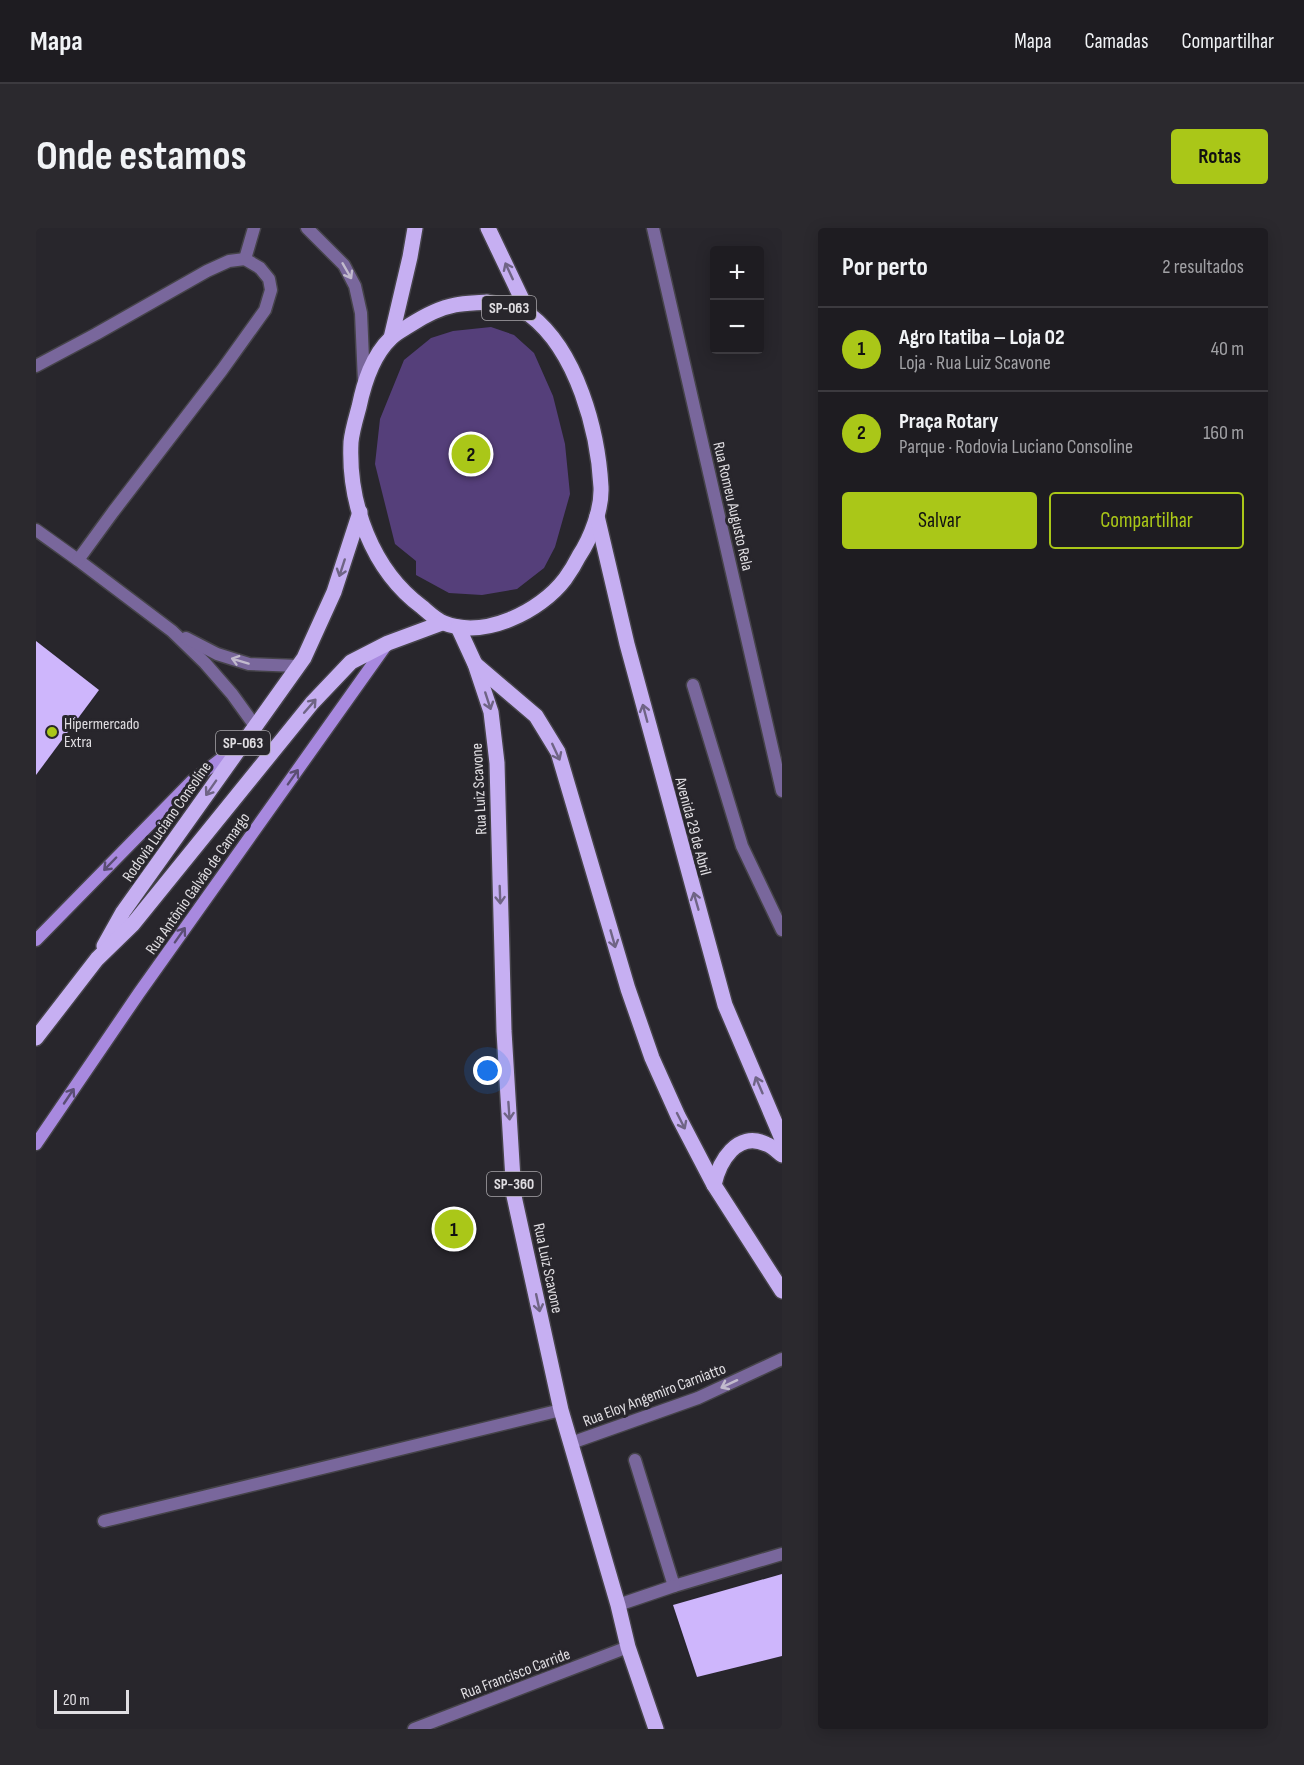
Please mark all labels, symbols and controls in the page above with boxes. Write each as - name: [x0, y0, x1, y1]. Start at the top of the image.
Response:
- text: Mapa: [30, 25, 83, 58]
- text: Mapa: [1014, 29, 1052, 54]
- text: Camadas: [1085, 29, 1148, 54]
- text: Compartilhar: [1181, 29, 1274, 54]
- button: Rotas: [1171, 129, 1268, 184]
- text: Onde estamos: [36, 131, 247, 182]
- map controls: [710, 246, 764, 354]
- button: +: [710, 246, 764, 300]
- text: Por perto: [842, 252, 928, 283]
- text: 2 resultados: [1162, 255, 1244, 279]
- one-way arrow: [341, 262, 353, 279]
- one-way arrow: [502, 262, 514, 280]
- road number: SP-063: [482, 296, 536, 320]
- button: −: [710, 300, 764, 354]
- text: Agro Itatiba – Loja 02: [899, 324, 1065, 351]
- text: 1: [858, 337, 865, 361]
- text: 40 m: [1211, 337, 1244, 361]
- text: Loja · Rua Luiz Scavone: [899, 351, 1051, 375]
- text: Praça Rotary: [899, 408, 998, 435]
- text: 2: [857, 421, 866, 445]
- text: 160 m: [1203, 421, 1244, 445]
- pin: 2: [452, 432, 490, 476]
- text: Parque · Rodovia Luciano Consoline: [899, 435, 1133, 459]
- street label: Rua Romeu Augusto Rela: [708, 440, 757, 573]
- button: Salvar: [842, 492, 1037, 549]
- button: Compartilhar: [1049, 492, 1244, 549]
- one-way arrow: [335, 558, 346, 577]
- one-way arrow: [231, 655, 250, 666]
- one-way arrow: [483, 691, 494, 710]
- one-way arrow: [303, 699, 317, 714]
- one-way arrow: [638, 704, 650, 723]
- place label: Hipermercado Extra: [64, 715, 139, 752]
- marker: Hipermercado Extra: [45, 725, 59, 739]
- road number: SP-063: [216, 731, 270, 755]
- street label: Rua Luiz Scavone: [468, 743, 491, 835]
- one-way arrow: [551, 743, 563, 761]
- street label: Rodovia Luciano Consoline: [119, 758, 216, 886]
- one-way arrow: [287, 769, 299, 785]
- street label: Avenida 29 de Abril: [670, 774, 715, 877]
- one-way arrow: [205, 780, 217, 796]
- street label: Rua Antônio Galvão de Camargo: [142, 809, 254, 958]
- one-way arrow: [103, 856, 117, 871]
- one-way arrow: [494, 885, 506, 905]
- one-way arrow: [690, 892, 701, 911]
- one-way arrow: [174, 928, 186, 944]
- one-way arrow: [608, 929, 619, 948]
- your location: [473, 1056, 502, 1085]
- one-way arrow: [753, 1076, 764, 1095]
- one-way arrow: [63, 1088, 75, 1105]
- one-way arrow: [504, 1101, 515, 1120]
- one-way arrow: [675, 1112, 687, 1130]
- road number: SP-360: [487, 1172, 541, 1196]
- pin: 1: [434, 1206, 474, 1252]
- street label: Rua Luiz Scavone: [529, 1221, 566, 1315]
- one-way arrow: [533, 1293, 544, 1313]
- street label: Rua Eloy Angemiro Carniatto: [580, 1359, 729, 1431]
- one-way arrow: [720, 1378, 738, 1390]
- street label: Rua Francisco Carride: [458, 1645, 573, 1704]
- scale bar: [54, 1687, 129, 1714]
- text: 20 m: [63, 1691, 90, 1710]

